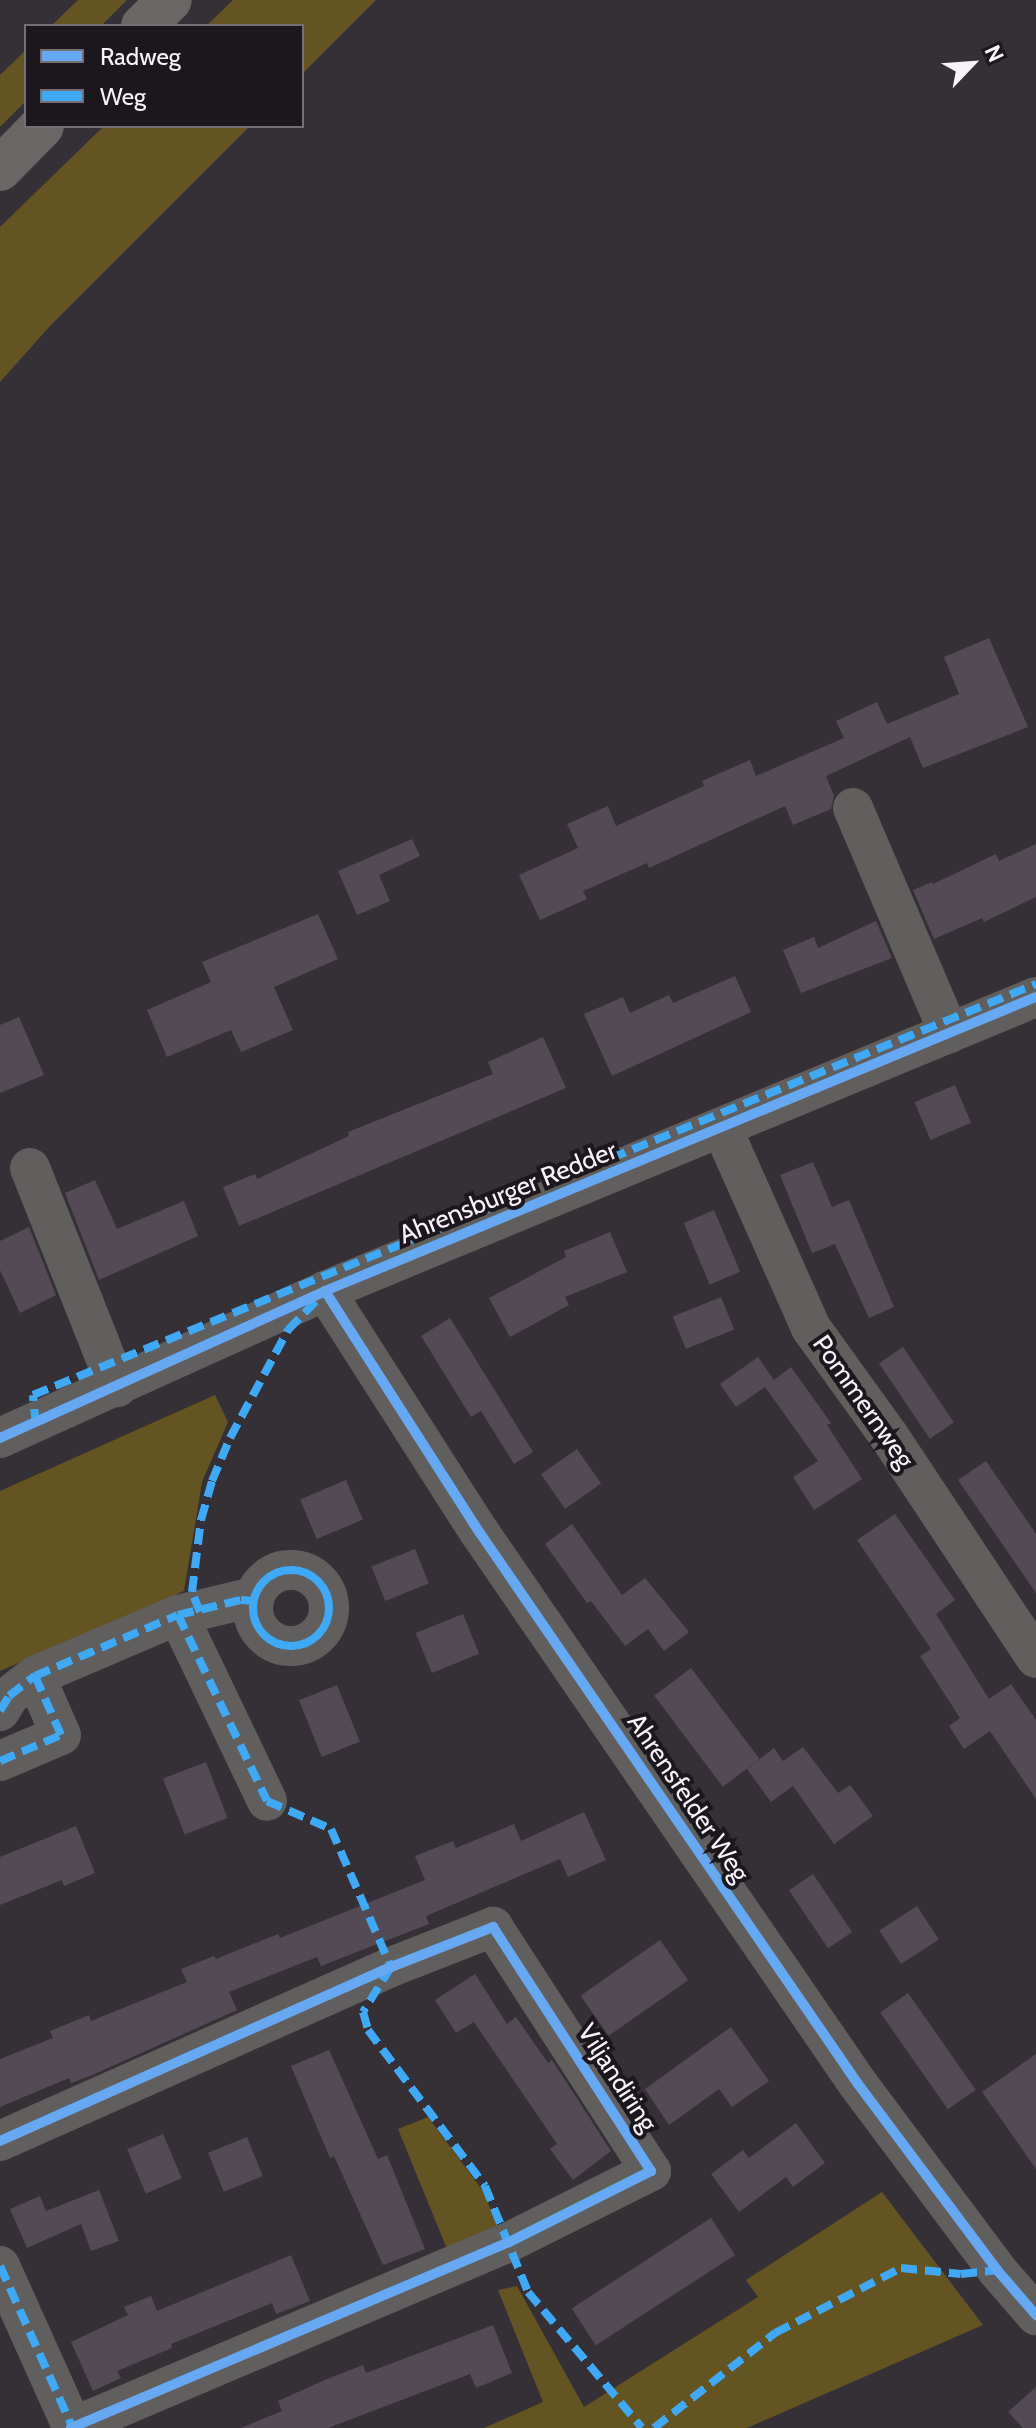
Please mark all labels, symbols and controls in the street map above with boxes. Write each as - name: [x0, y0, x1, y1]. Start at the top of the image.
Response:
- legend: [24, 24, 304, 128]
- north arrow: [932, 24, 1012, 104]
- text: N: [979, 41, 1010, 66]
- text: Radweg: [100, 42, 181, 71]
- text: Weg: [100, 82, 146, 111]
- street label: Ahrensburger Redder: [395, 1135, 621, 1251]
- street label: Pommernweg: [806, 1329, 920, 1475]
- street label: Ahrensfelder Weg: [620, 1708, 756, 1888]
- street label: Viljandiring: [571, 2018, 663, 2138]

